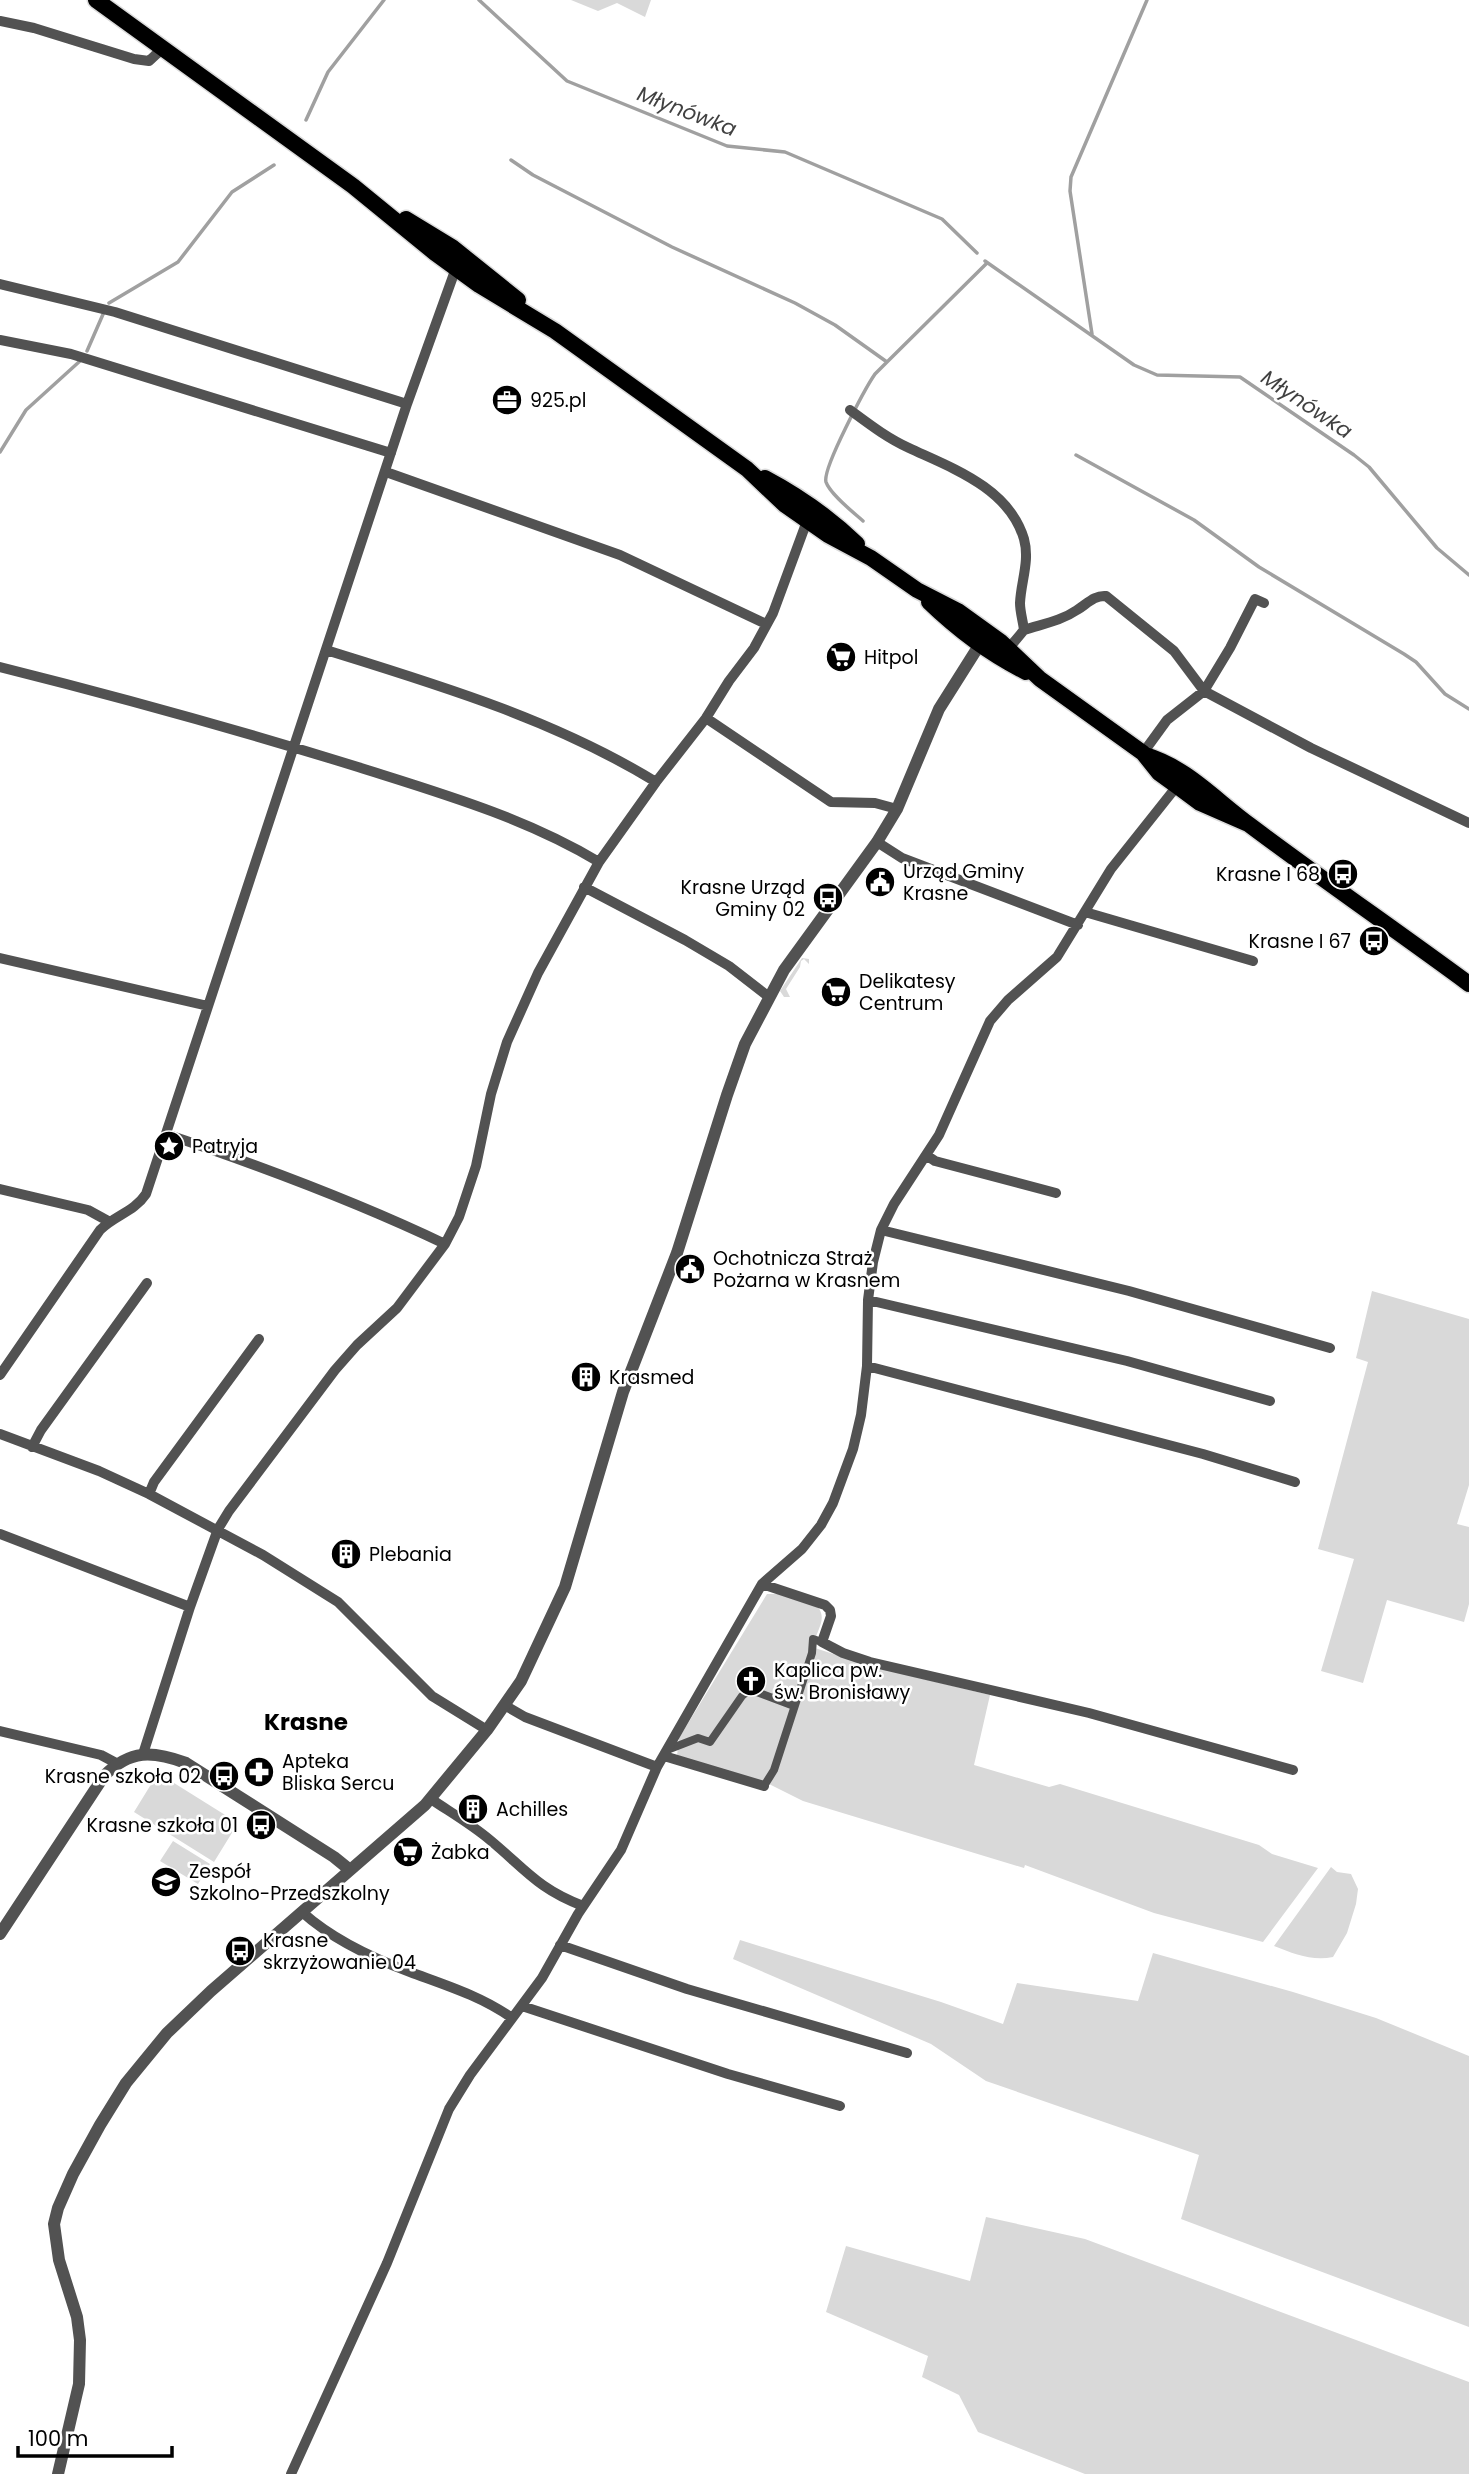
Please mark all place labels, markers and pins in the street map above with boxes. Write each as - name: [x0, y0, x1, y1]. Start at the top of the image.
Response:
- office icon: 925.pl: [490, 383, 524, 417]
- place label: 925.pl: [530, 387, 586, 414]
- supermarket icon: Hitpol: [824, 640, 858, 674]
- place label: Hitpol: [864, 644, 918, 671]
- bus stop icon: Krasne I 68: [1326, 857, 1360, 891]
- place label: Urząd Gminy Krasne: [903, 858, 1025, 907]
- place label: Krasne I 68: [1216, 861, 1320, 888]
- public building icon: Urząd Gminy Krasne: [863, 865, 897, 899]
- place label: Krasne Urząd Gminy 02: [681, 874, 805, 923]
- bus stop icon: Krasne Urząd Gminy 02: [811, 881, 845, 915]
- bus stop icon: Krasne I 67: [1357, 924, 1391, 958]
- place label: Krasne I 67: [1249, 928, 1351, 955]
- place label: Delikatesy Centrum: [859, 968, 956, 1017]
- supermarket icon: Delikatesy Centrum: [819, 975, 853, 1009]
- place icon: Patryja: [152, 1129, 186, 1163]
- place label: Patryja: [192, 1133, 258, 1160]
- place label: Ochotnicza Straż Pożarna w Krasnem: [713, 1245, 900, 1294]
- public building icon: Ochotnicza Straż Pożarna w Krasnem: [673, 1252, 707, 1286]
- building icon: Krasmed: [569, 1360, 603, 1394]
- place label: Krasmed: [609, 1364, 694, 1391]
- building icon: Plebania: [329, 1537, 363, 1571]
- place label: Plebania: [369, 1541, 452, 1568]
- place label: Kaplica pw. św. Bronisławy: [774, 1657, 910, 1706]
- church icon: Kaplica pw. św. Bronisławy: [734, 1664, 768, 1698]
- place label: Apteka Bliska Sercu: [282, 1748, 394, 1797]
- pharmacy icon: Apteka Bliska Sercu: [242, 1755, 276, 1789]
- bus stop icon: Krasne szkoła 02: [207, 1759, 241, 1793]
- place label: Krasne szkoła 02: [45, 1763, 201, 1790]
- building icon: Achilles: [456, 1792, 490, 1826]
- place label: Achilles: [496, 1796, 568, 1823]
- bus stop icon: Krasne szkoła 01: [244, 1808, 278, 1842]
- place label: Krasne szkoła 01: [87, 1812, 238, 1839]
- supermarket icon: Żabka: [391, 1835, 425, 1869]
- place label: Żabka: [431, 1839, 490, 1866]
- place label: Zespół Szkolno-Przedszkolny: [189, 1858, 390, 1907]
- school or university icon: Zespół Szkolno-Przedszkolny: [149, 1865, 183, 1899]
- place label: Krasne skrzyżowanie 04: [263, 1927, 416, 1976]
- bus stop icon: Krasne skrzyżowanie 04: [223, 1934, 257, 1968]

